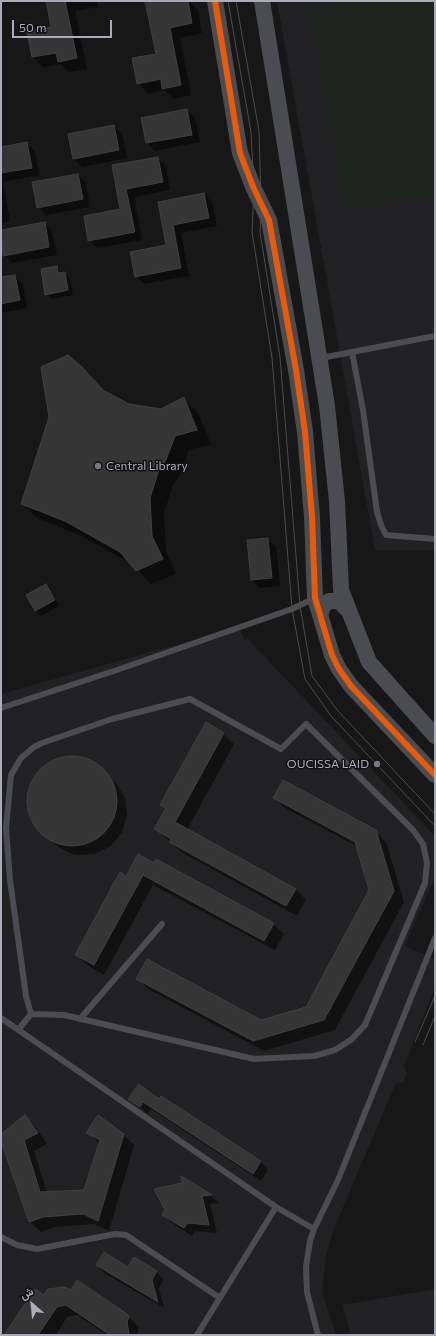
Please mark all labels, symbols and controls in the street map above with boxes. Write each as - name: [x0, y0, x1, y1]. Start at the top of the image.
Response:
- scale bar: [14, 12, 114, 38]
- text: 50 m: [19, 20, 47, 34]
- place label: Central Library: [106, 459, 188, 473]
- marker: Central Library: [93, 461, 103, 471]
- place label: OUCISSA LAID: [287, 757, 369, 771]
- marker: OUCISSA LAID: [372, 759, 382, 769]
- north arrow: [12, 1284, 52, 1324]
- text: ش: [17, 1284, 35, 1302]

